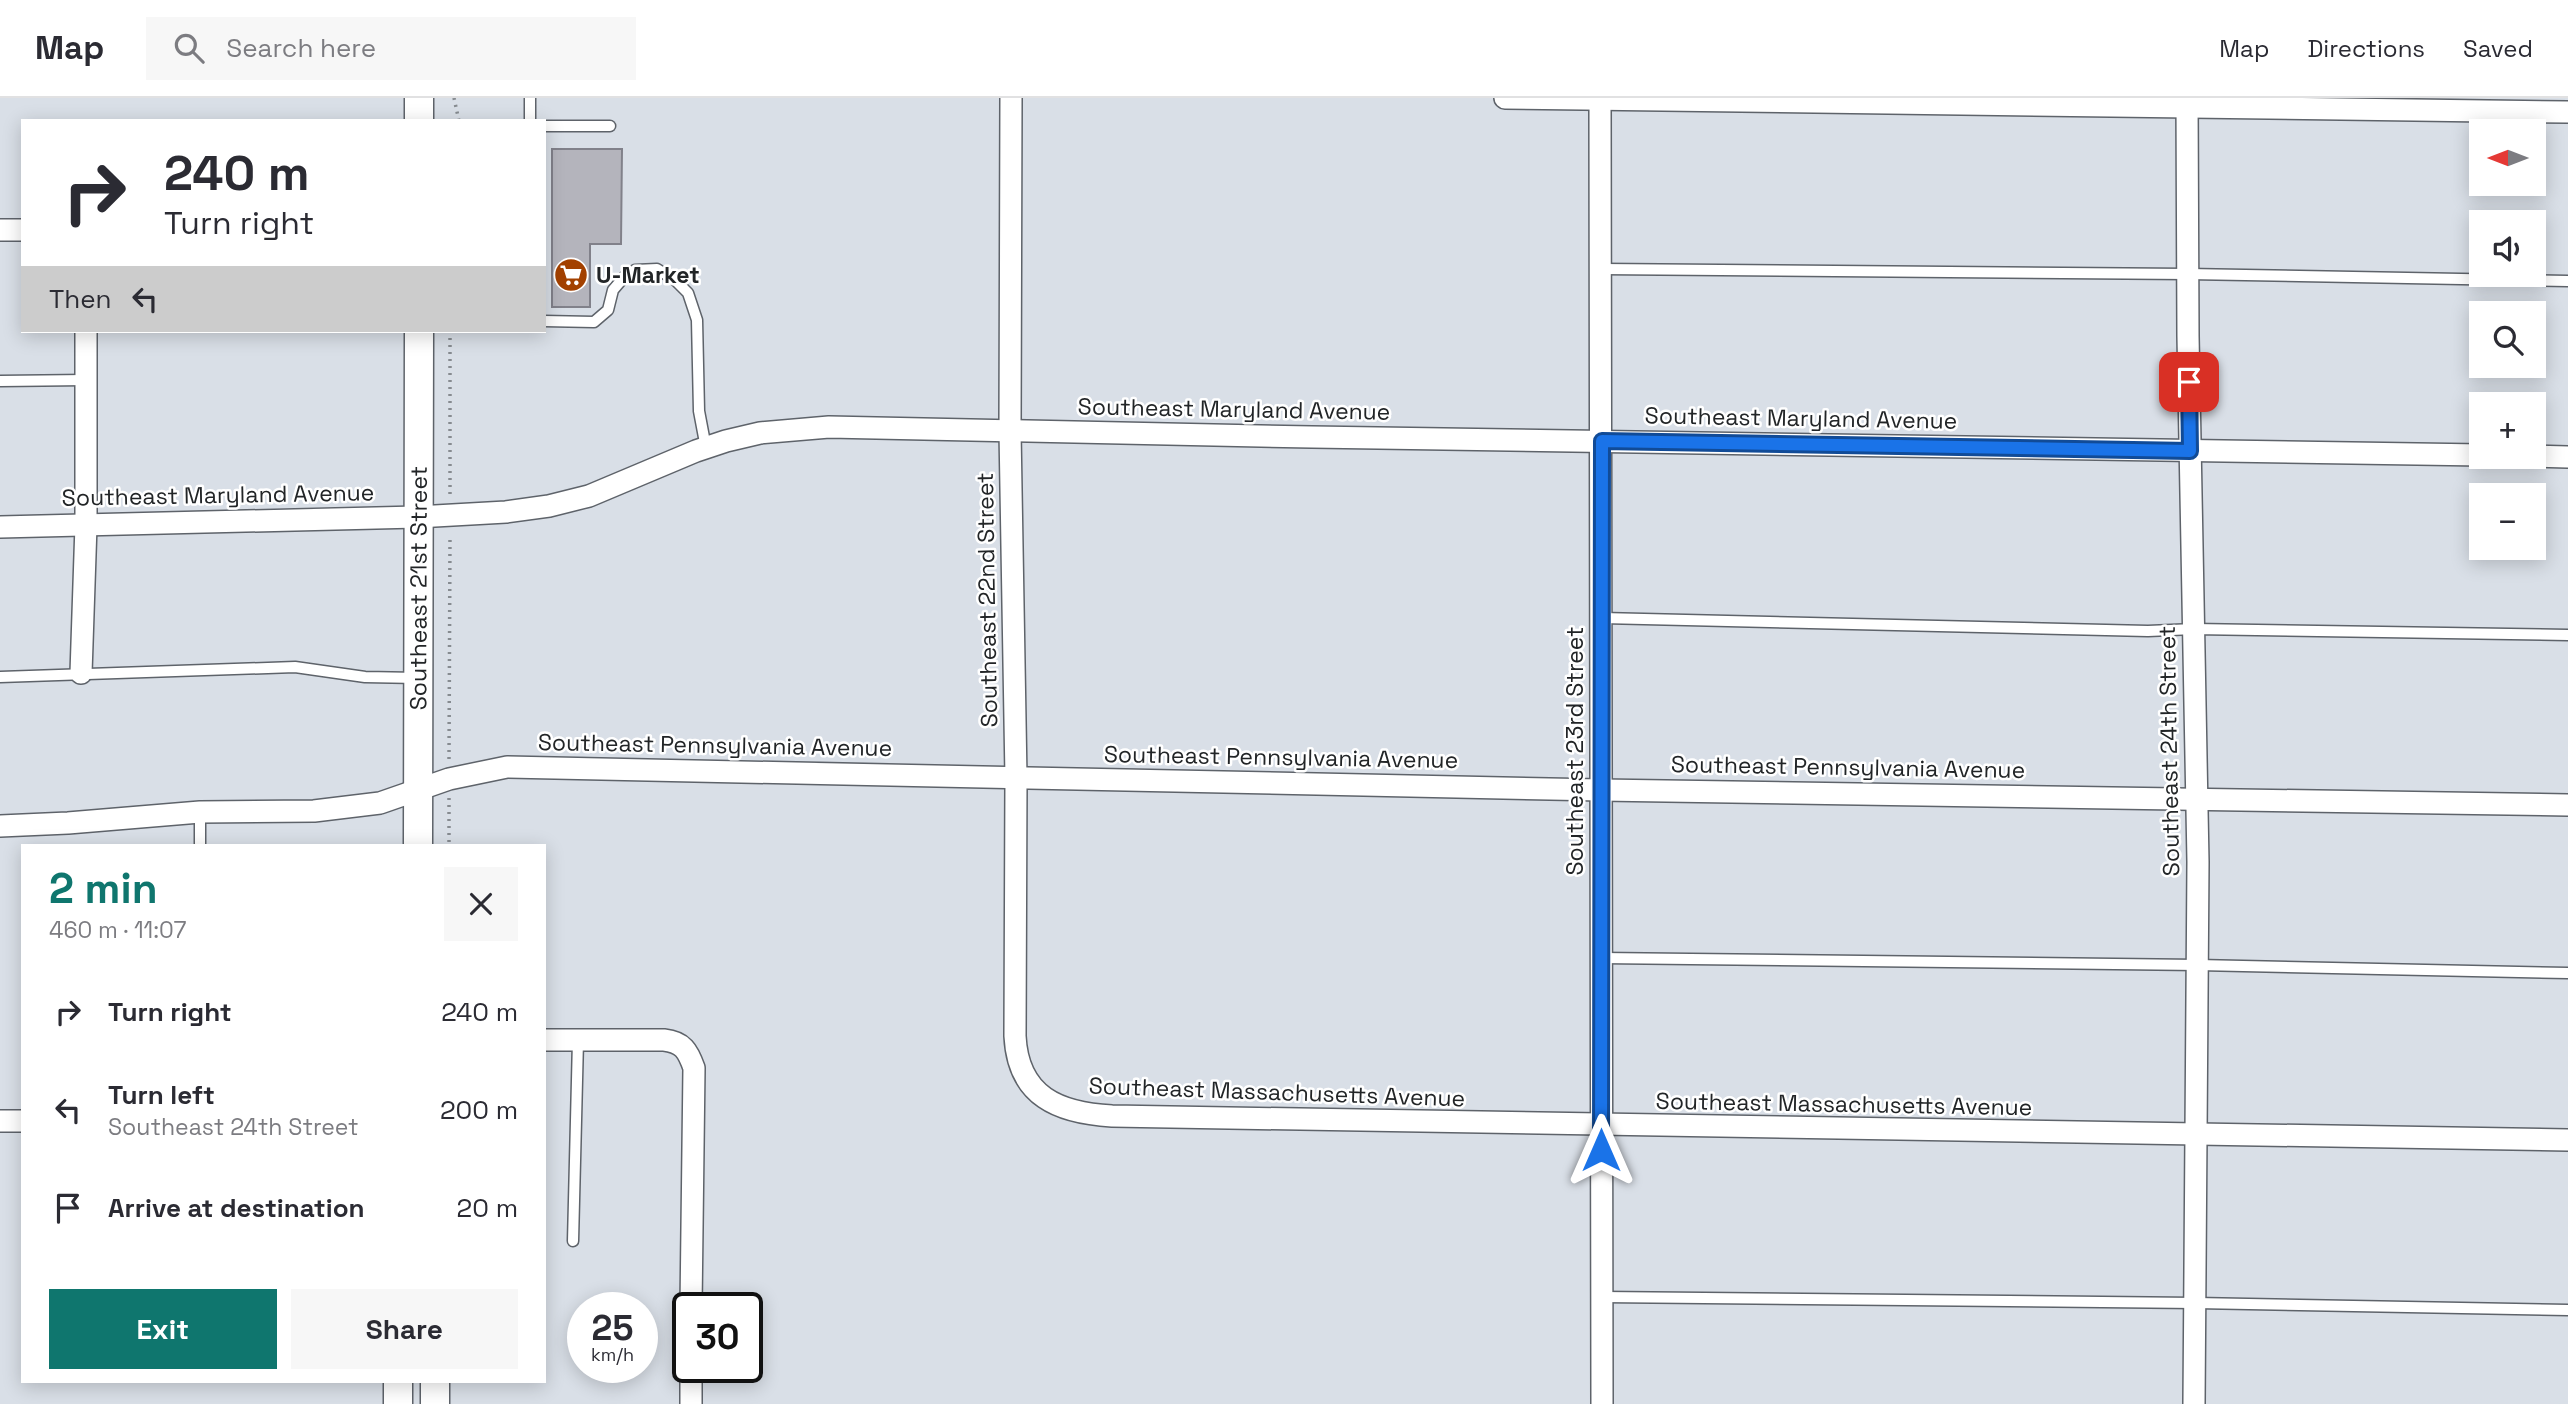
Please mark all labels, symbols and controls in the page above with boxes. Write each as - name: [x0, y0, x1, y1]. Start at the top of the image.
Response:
- search box: [146, 17, 636, 80]
- text: Map: [35, 27, 104, 69]
- icon: search: [170, 29, 208, 67]
- text: Search here: [226, 31, 376, 65]
- text: Map: [2219, 33, 2269, 64]
- text: Directions: [2307, 33, 2425, 64]
- text: Saved: [2463, 33, 2533, 64]
- north arrow: [2469, 119, 2546, 196]
- map controls: [2469, 119, 2546, 560]
- text: 240 m: [164, 142, 310, 204]
- icon: right: [49, 147, 140, 238]
- text: Turn right: [164, 203, 314, 243]
- button: sound: [2469, 210, 2546, 287]
- supermarket icon: U-Market: [552, 256, 590, 294]
- place label: U-Market: [596, 260, 700, 290]
- icon: left: [126, 280, 164, 318]
- text: Then: [49, 282, 112, 316]
- button: search: [2469, 301, 2546, 378]
- pin: [2159, 352, 2219, 412]
- icon: arrive: [2170, 363, 2208, 401]
- street label: Southeast Maryland Avenue: [1077, 391, 1391, 427]
- button: +: [2469, 392, 2546, 469]
- street label: Southeast Maryland Avenue: [1644, 400, 1958, 436]
- street label: Southeast 21st Street: [403, 466, 434, 710]
- street label: Southeast 22nd Street: [970, 472, 1004, 728]
- street label: Southeast Maryland Avenue: [61, 477, 375, 513]
- button: −: [2469, 483, 2546, 560]
- street label: Southeast 24th Street: [2152, 625, 2186, 877]
- street label: Southeast 23rd Street: [1560, 626, 1590, 876]
- street label: Southeast Pennsylvania Avenue: [538, 727, 892, 763]
- street label: Southeast Pennsylvania Avenue: [1104, 739, 1458, 775]
- street label: Southeast Pennsylvania Avenue: [1671, 749, 2025, 785]
- text: 2 min: [49, 862, 158, 915]
- button: close: [444, 867, 518, 941]
- text: 460 m · 11:07: [49, 915, 186, 945]
- icon: right: [49, 993, 87, 1031]
- text: Turn right: [108, 995, 232, 1029]
- text: 240 m: [441, 995, 518, 1029]
- street label: Southeast Massachusetts Avenue: [1088, 1070, 1466, 1114]
- text: Turn left: [108, 1078, 215, 1112]
- street label: Southeast Massachusetts Avenue: [1655, 1086, 2033, 1122]
- icon: left: [49, 1091, 87, 1129]
- text: 200 m: [440, 1093, 518, 1127]
- text: Southeast 24th Street: [108, 1112, 359, 1142]
- position arrow: [1564, 1113, 1638, 1187]
- icon: arrive: [49, 1189, 87, 1227]
- text: Arrive at destination: [108, 1191, 365, 1225]
- text: 20 m: [457, 1191, 518, 1225]
- button: Exit: [49, 1289, 277, 1369]
- button: Share: [291, 1289, 518, 1369]
- speed limit sign: 30: [672, 1292, 763, 1383]
- text: 25: [592, 1306, 633, 1350]
- text: km/h: [591, 1343, 634, 1366]

